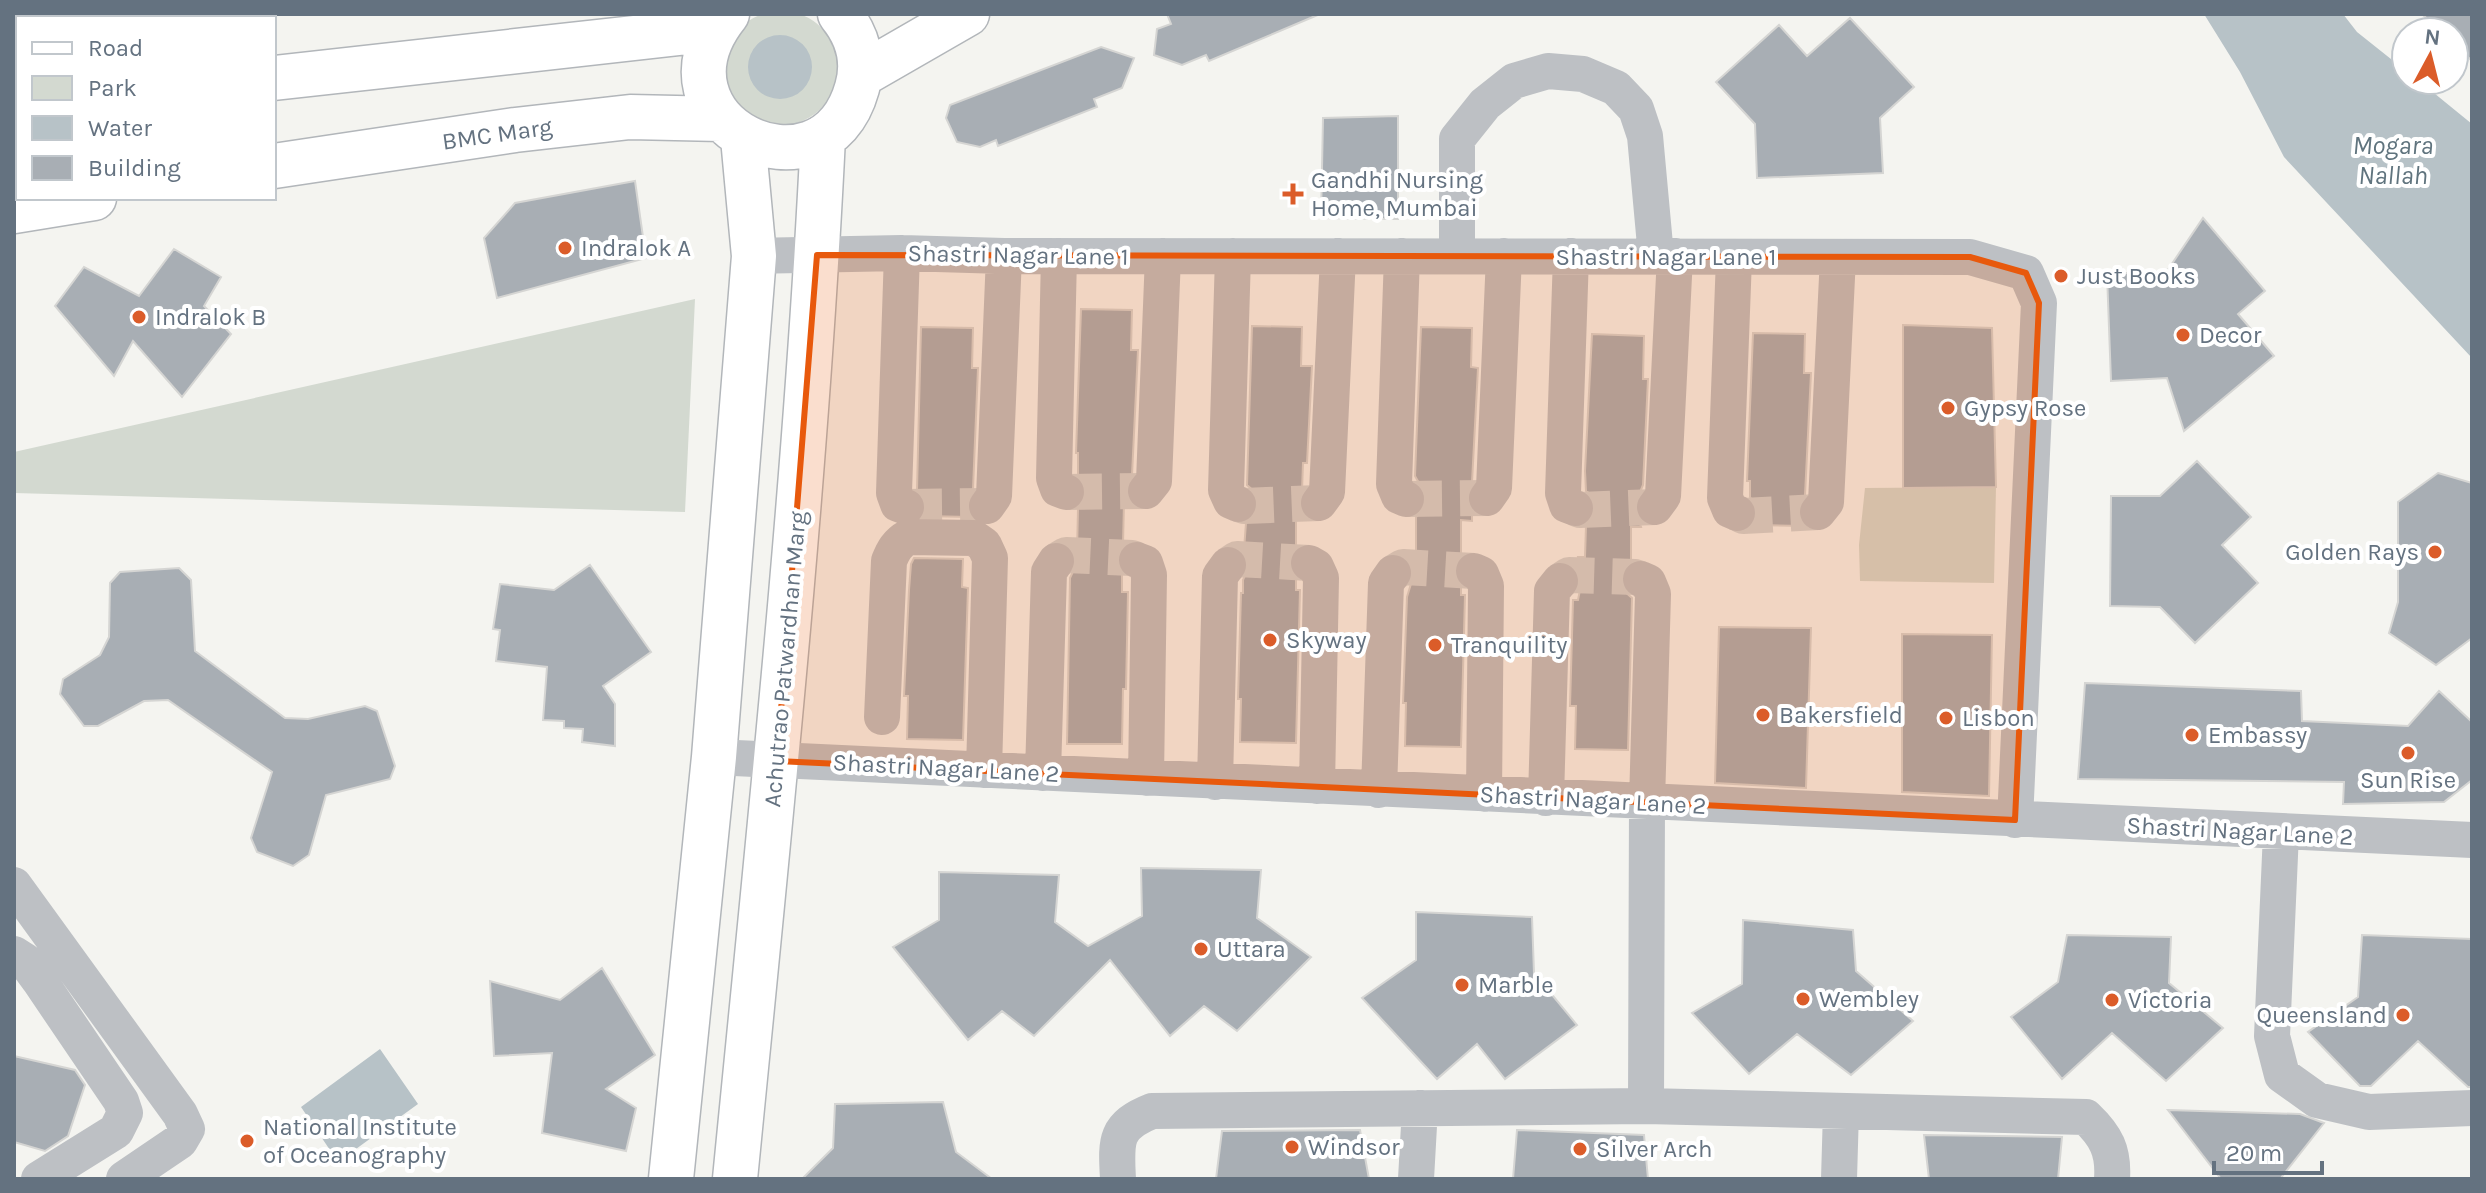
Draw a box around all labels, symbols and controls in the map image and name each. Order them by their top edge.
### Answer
legend [16,16,276,200]
north arrow [2390,16,2470,96]
text: N [2423,23,2442,51]
text: Road [88,34,143,62]
text: Park [88,74,137,102]
street label: BMC Marg [440,112,554,156]
text: Water [88,114,152,142]
water label: Mogara Nallah [2353,130,2433,191]
text: Building [88,154,181,182]
place label: Gandhi Nursing Home, Mumbai [1311,166,1484,222]
marker: Gandhi Nursing Home, Mumbai [1282,183,1304,205]
place label: Indralok A [581,234,691,262]
marker: Indralok A [556,239,574,257]
street label: Shastri Nagar Lane 1 [907,239,1129,271]
street label: Shastri Nagar Lane 1 [1555,243,1777,271]
place label: Just Books [2077,262,2196,290]
marker: Just Books [2052,267,2070,285]
place label: Indralok B [155,303,266,331]
marker: Indralok B [130,308,148,326]
place label: Decor [2199,321,2262,349]
marker: Decor [2174,326,2192,344]
place label: Gypsy Rose [1964,394,2086,422]
marker: Gypsy Rose [1939,399,1957,417]
street label: Achutrao Patwardhan Marg [758,509,812,808]
place label: Golden Rays [2285,538,2419,566]
marker: Golden Rays [2426,543,2444,561]
place label: Skyway [1286,626,1367,654]
marker: Skyway [1261,631,1279,649]
place label: Tranquility [1451,631,1567,659]
marker: Tranquility [1426,636,1444,654]
place label: Bakersfield [1779,701,1903,729]
place label: Lisbon [1962,704,2035,732]
marker: Bakersfield [1754,706,1772,724]
marker: Lisbon [1937,709,1955,727]
place label: Embassy [2208,721,2307,749]
marker: Embassy [2183,726,2201,744]
marker: Sun Rise [2399,744,2417,762]
street label: Shastri Nagar Lane 2 [832,748,1060,788]
place label: Sun Rise [2360,766,2456,794]
street label: Shastri Nagar Lane 2 [1479,780,1707,820]
street label: Shastri Nagar Lane 2 [2126,811,2354,851]
place label: Uttara [1217,935,1286,963]
marker: Uttara [1192,940,1210,958]
place label: Marble [1478,971,1553,999]
marker: Marble [1453,976,1471,994]
place label: Wembley [1819,985,1919,1013]
place label: Victoria [2128,986,2212,1014]
marker: Wembley [1794,990,1812,1008]
marker: Victoria [2103,991,2121,1009]
place label: Queensland [2256,1001,2387,1029]
marker: Queensland [2394,1006,2412,1024]
place label: National Institute of Oceanography [263,1113,457,1169]
scale bar [2214,1125,2322,1175]
marker: National Institute of Oceanography [238,1132,256,1150]
place label: Windsor [1308,1133,1400,1161]
place label: Silver Arch [1596,1135,1712,1163]
marker: Windsor [1283,1138,1301,1156]
text: 20 m [2226,1139,2282,1167]
marker: Silver Arch [1571,1140,1589,1158]

